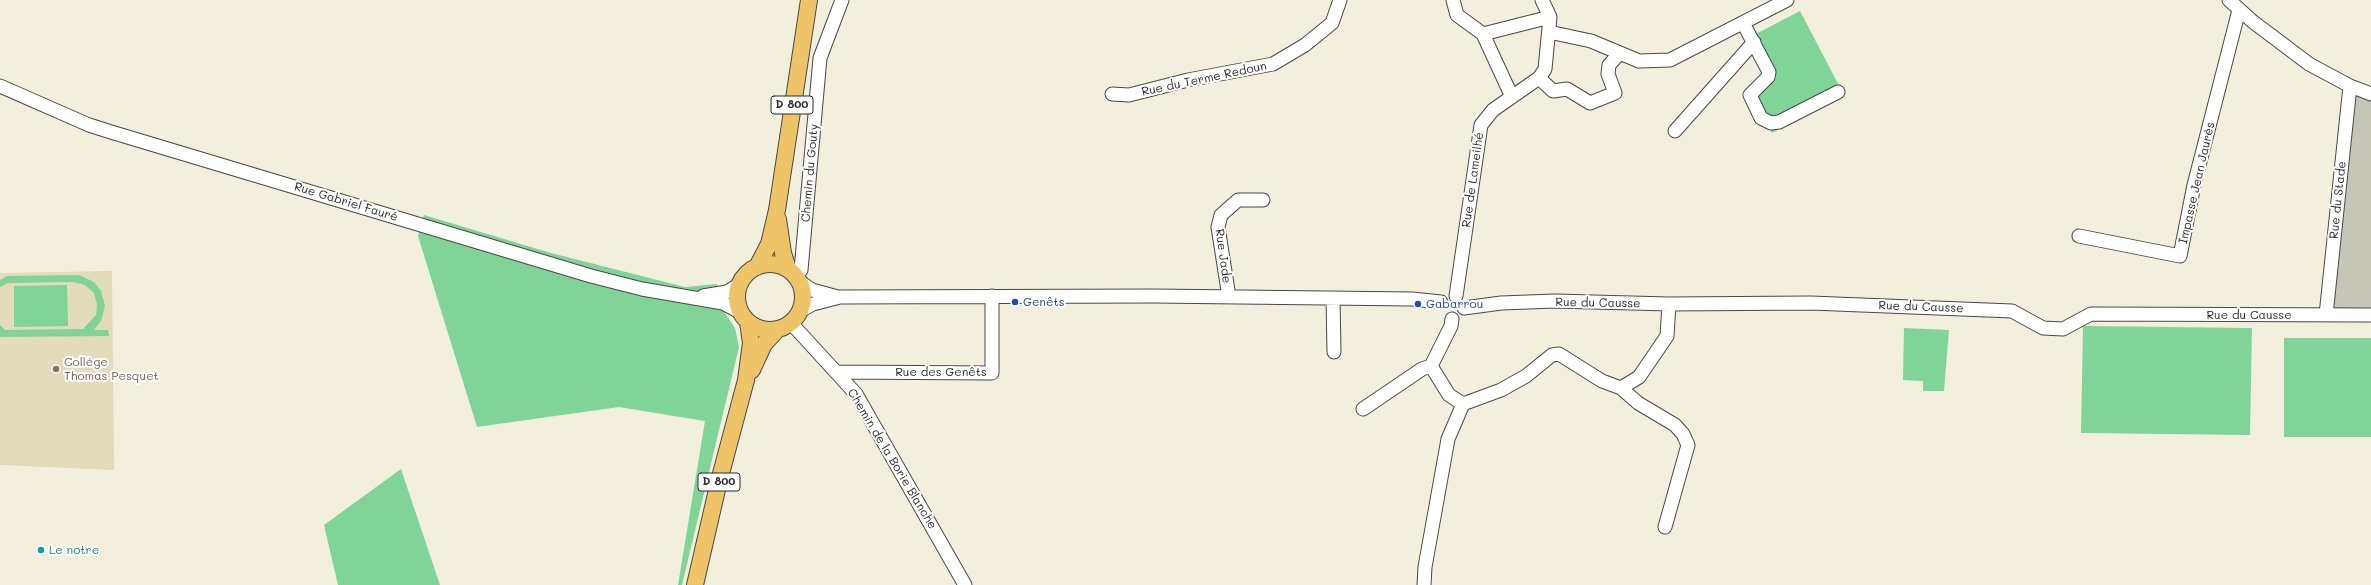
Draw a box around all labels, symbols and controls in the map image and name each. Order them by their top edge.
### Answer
street label: Rue du Terme Redoun [1140,59,1268,99]
road number: D 800 [771,96,813,114]
street label: Impasse Jean Jaurès [2176,121,2218,245]
street label: Chemin du Gouty [799,123,821,223]
street label: Rue de Lameilhé [1459,131,1487,229]
street label: Rue du Stade [2327,160,2349,240]
street label: Rue Gabriel Fauré [292,179,400,225]
street label: Rue Jade [1212,228,1234,284]
place label: Genêts [1023,295,1065,309]
street label: Rue du Causse [1555,295,1641,311]
marker: Genêts [1010,297,1020,307]
place label: Gabarrou [1426,297,1483,311]
street label: Rue du Causse [1878,298,1964,316]
marker: Gabarrou [1413,299,1423,309]
street label: Rue du Causse [2206,308,2292,322]
place label: Collège Thomas Pesquet [64,355,159,383]
marker: Collège Thomas Pesquet [51,364,61,374]
street label: Rue des Genêts [895,365,987,379]
street label: Chemin de la Borie Blanche [844,386,940,532]
road number: D 800 [698,473,740,491]
place label: Le notre [49,543,99,557]
marker: Le notre [36,545,46,555]

